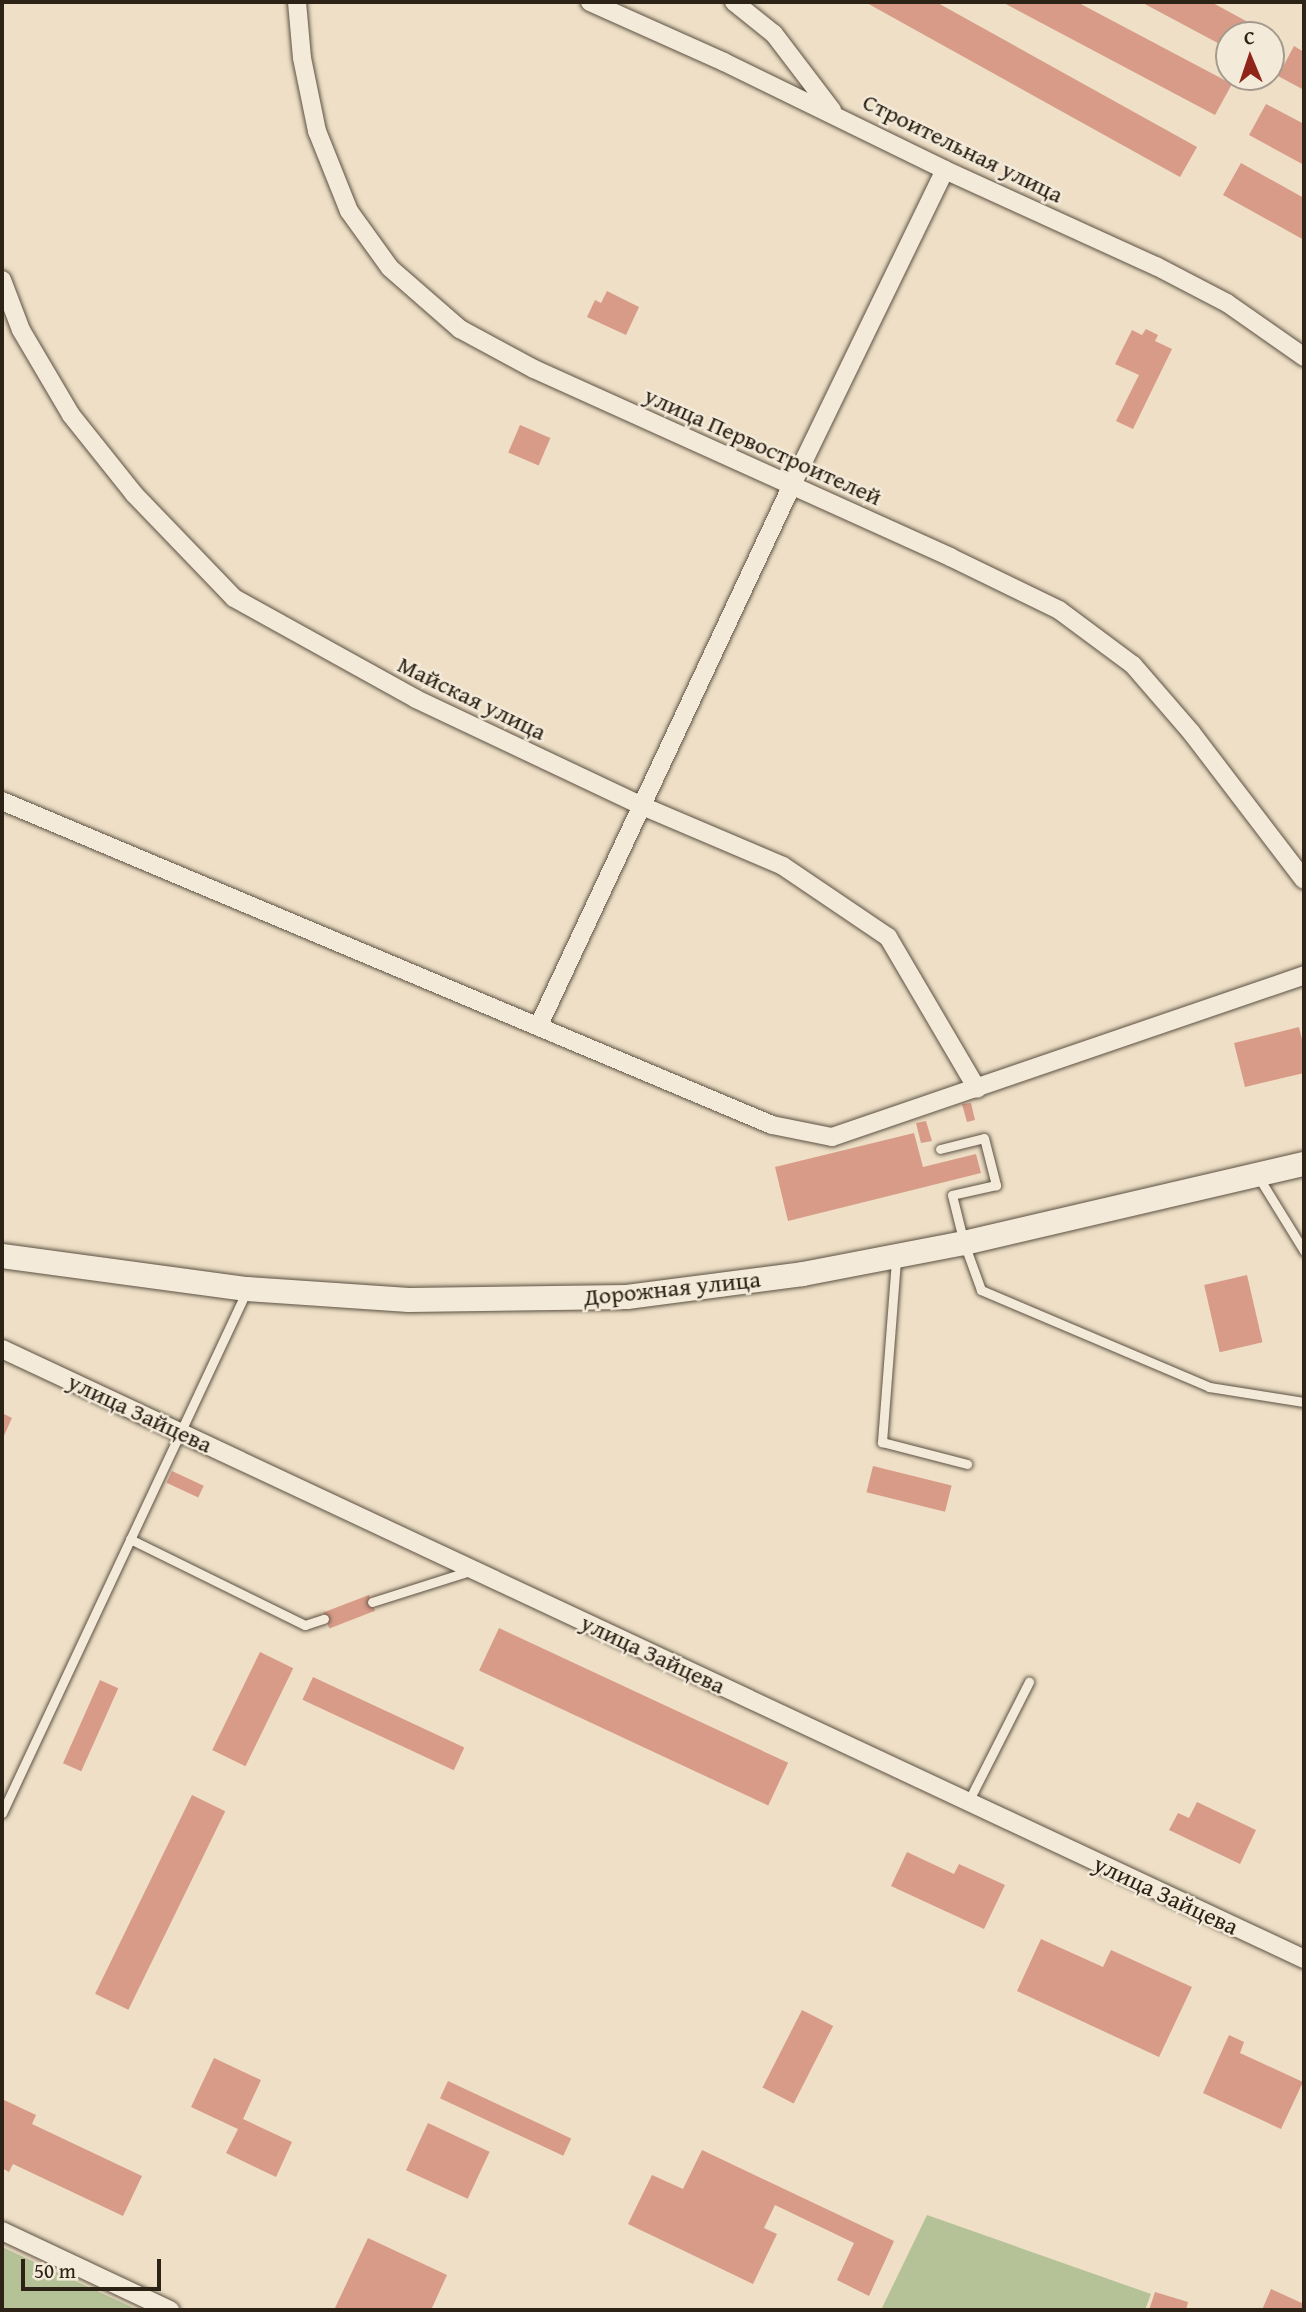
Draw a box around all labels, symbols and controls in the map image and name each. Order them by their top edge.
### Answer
north arrow [1215,21,1285,91]
text: С [1243,23,1255,51]
street label: Строительная улица [858,87,1068,209]
street label: улица Первостроителей [640,381,886,511]
street label: Майская улица [393,650,551,746]
street label: Дорожная улица [582,1264,762,1312]
street label: улица Зайцева [63,1367,217,1459]
street label: улица Зайцева [576,1608,730,1700]
street label: улица Зайцева [1089,1849,1243,1941]
scale bar [24,2246,164,2290]
text: 50 m [34,2255,76,2286]

